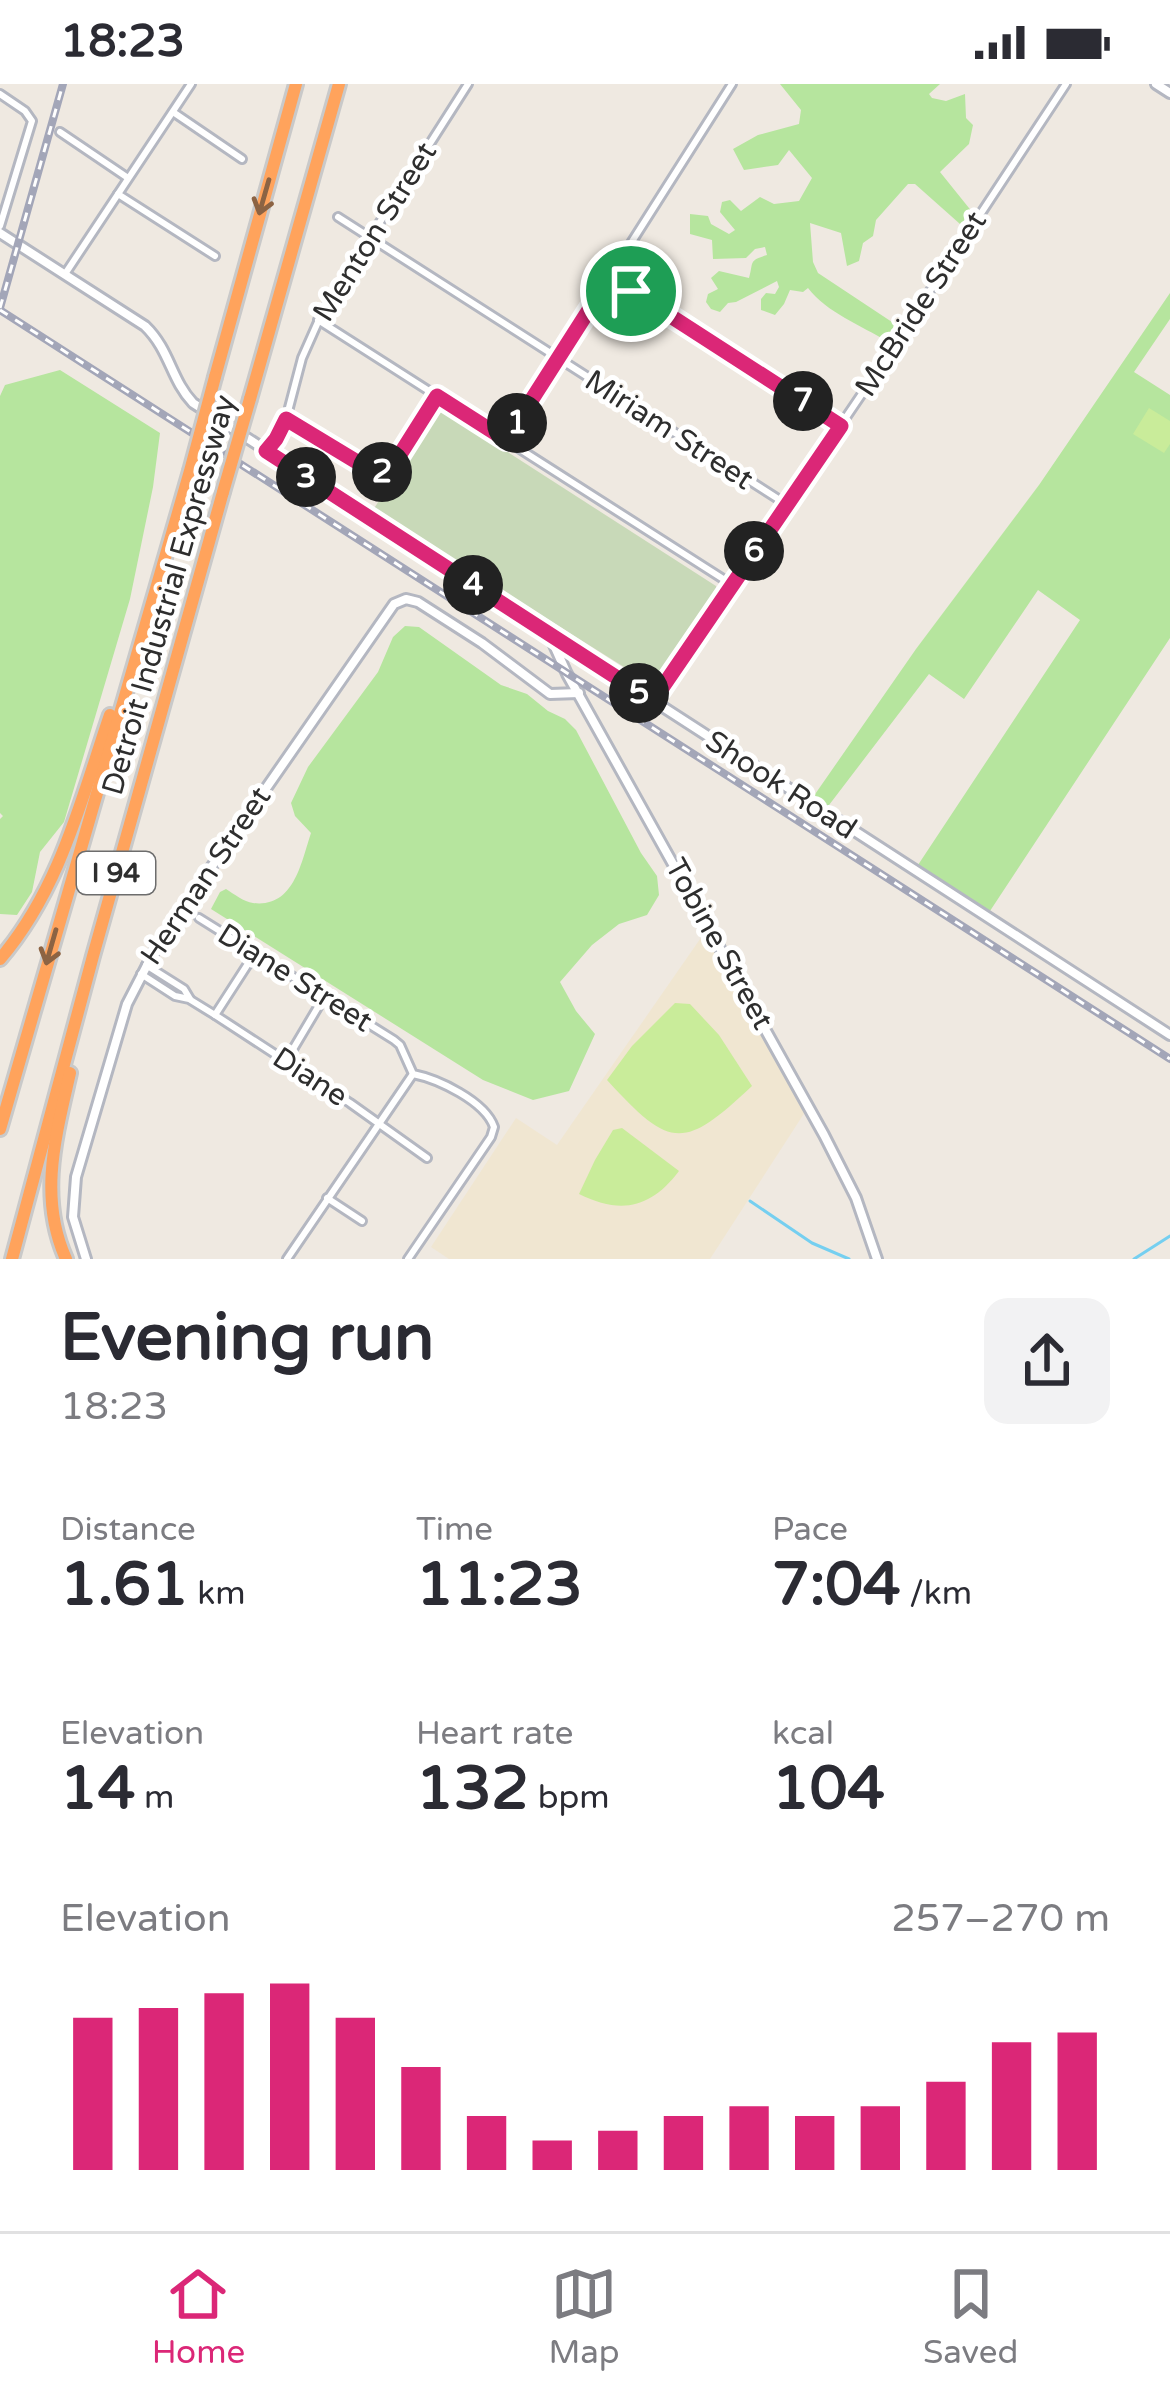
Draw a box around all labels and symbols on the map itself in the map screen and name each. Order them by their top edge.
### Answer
street label: Menton Street [305,135,445,329]
one-way arrow [252,177,274,215]
street label: McBride Street [847,204,995,404]
pin [580,240,682,342]
street label: Miriam Street [578,362,760,498]
pin: 7 [773,371,833,431]
street label: Detroit Industrial Expressway [94,391,244,799]
pin: 1 [487,393,547,453]
pin: 2 [352,442,412,502]
pin: 3 [276,447,336,507]
pin: 6 [724,521,784,581]
pin: 4 [443,555,503,615]
pin: 5 [609,663,669,723]
street label: Shook Road [699,723,863,847]
street label: Herman Street [133,780,279,972]
road number: I 94 [77,852,155,894]
street label: Tobine Street [657,852,781,1036]
street label: Diane Street [211,916,379,1040]
one-way arrow [39,927,61,965]
street label: Diane [266,1039,354,1115]

